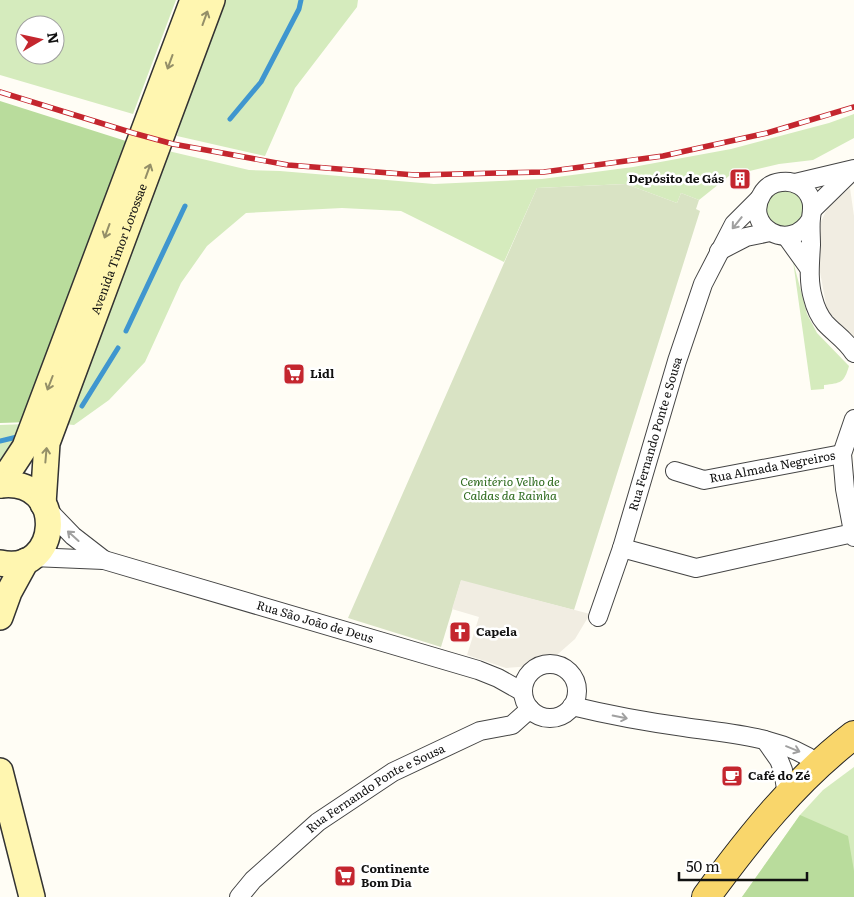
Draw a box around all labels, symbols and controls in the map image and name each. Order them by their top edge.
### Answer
one-way arrow [201,11,210,27]
north arrow [15,15,65,65]
text: N [43,30,65,45]
one-way arrow [165,54,174,69]
one-way arrow [144,164,153,179]
building icon: Depósito de Gás [728,167,752,191]
place label: Depósito de Gás [628,169,724,187]
street label: Avenida Timor Lorossae [86,181,151,317]
one-way arrow [731,216,742,229]
one-way arrow [102,223,111,238]
street label: Rua Fernando Ponte e Sousa [623,354,686,513]
supermarket icon: Lidl [282,362,306,386]
place label: Lidl [310,364,335,382]
one-way arrow [45,375,54,390]
street label: Rua Almada Negreiros [708,445,837,487]
one-way arrow [41,447,51,463]
park label: Cemitério Velho de Caldas da Rainha [460,472,560,504]
one-way arrow [67,530,80,542]
street label: Rua São João de Deus [255,595,376,647]
church icon: Capela [448,620,472,644]
place label: Capela [476,622,517,640]
one-way arrow [611,713,627,723]
street label: Rua Fernando Ponte e Sousa [302,739,448,837]
one-way arrow [785,745,800,754]
cafe icon: Café do Zé [720,764,744,788]
place label: Café do Zé [748,766,811,784]
scale bar [679,850,806,882]
text: 50 m [686,854,720,877]
place label: Continente Bom Dia [361,859,430,891]
supermarket icon: Continente Bom Dia [333,864,357,888]

